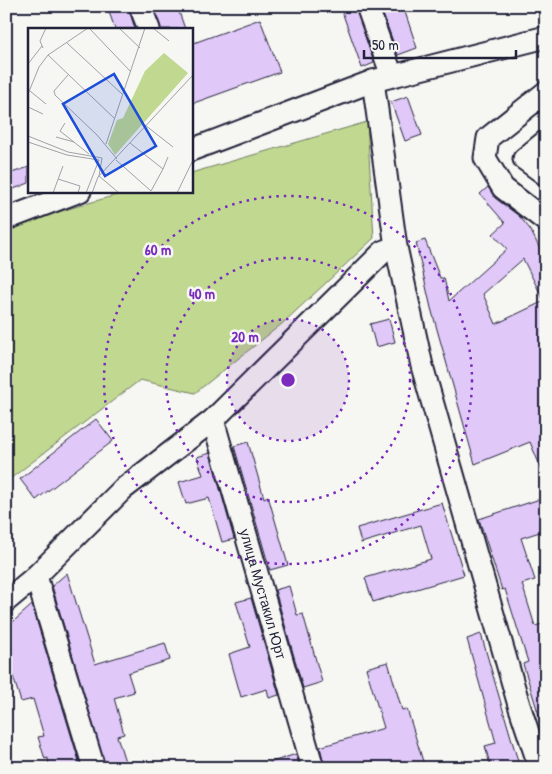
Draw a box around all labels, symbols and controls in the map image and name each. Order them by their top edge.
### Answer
inset map [28,28,192,192]
scale bar [364,28,517,60]
text: 50 m [372,34,399,55]
text: 60 m [145,239,171,260]
text: 40 m [189,283,215,304]
text: 20 m [231,326,259,347]
centre of rings [279,371,297,389]
street label: улица Мустакил Юрт [236,526,291,662]

